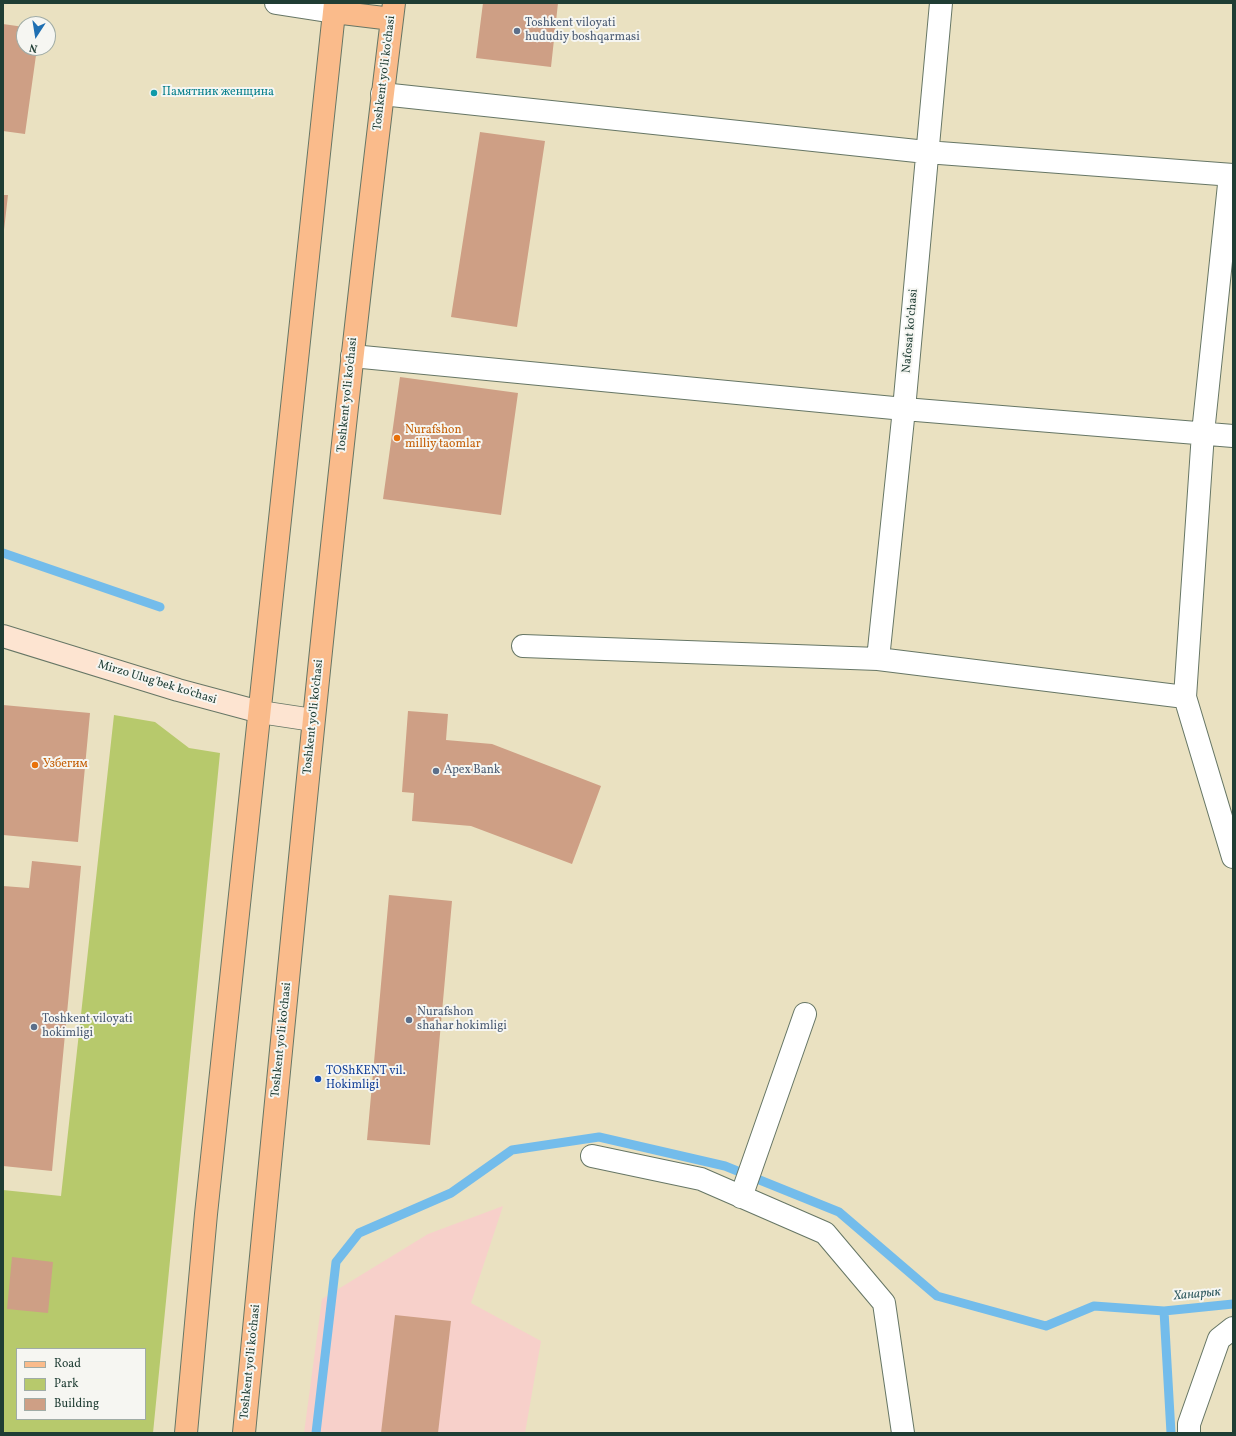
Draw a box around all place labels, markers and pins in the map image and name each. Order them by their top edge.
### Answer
place label: Toshkent viloyati hududiy boshqarmasi [525,17,640,45]
marker: Toshkent viloyati hududiy boshqarmasi [512,26,522,36]
place label: Памятник женщина [162,86,274,100]
marker: Памятник женщина [149,88,159,98]
place label: Nurafshon milliy taomlar [405,424,481,452]
marker: Nurafshon milliy taomlar [392,433,402,443]
place label: Узбегим [43,758,88,772]
marker: Узбегим [30,760,40,770]
place label: Apex Bank [444,764,500,778]
marker: Apex Bank [431,766,441,776]
place label: Nurafshon shahar hokimligi [417,1006,507,1034]
place label: Toshkent viloyati hokimligi [42,1013,133,1041]
marker: Nurafshon shahar hokimligi [404,1015,414,1025]
marker: Toshkent viloyati hokimligi [29,1022,39,1032]
place label: TOShKENT vil. Hokimligi [326,1065,405,1093]
marker: TOShKENT vil. Hokimligi [313,1074,323,1084]

